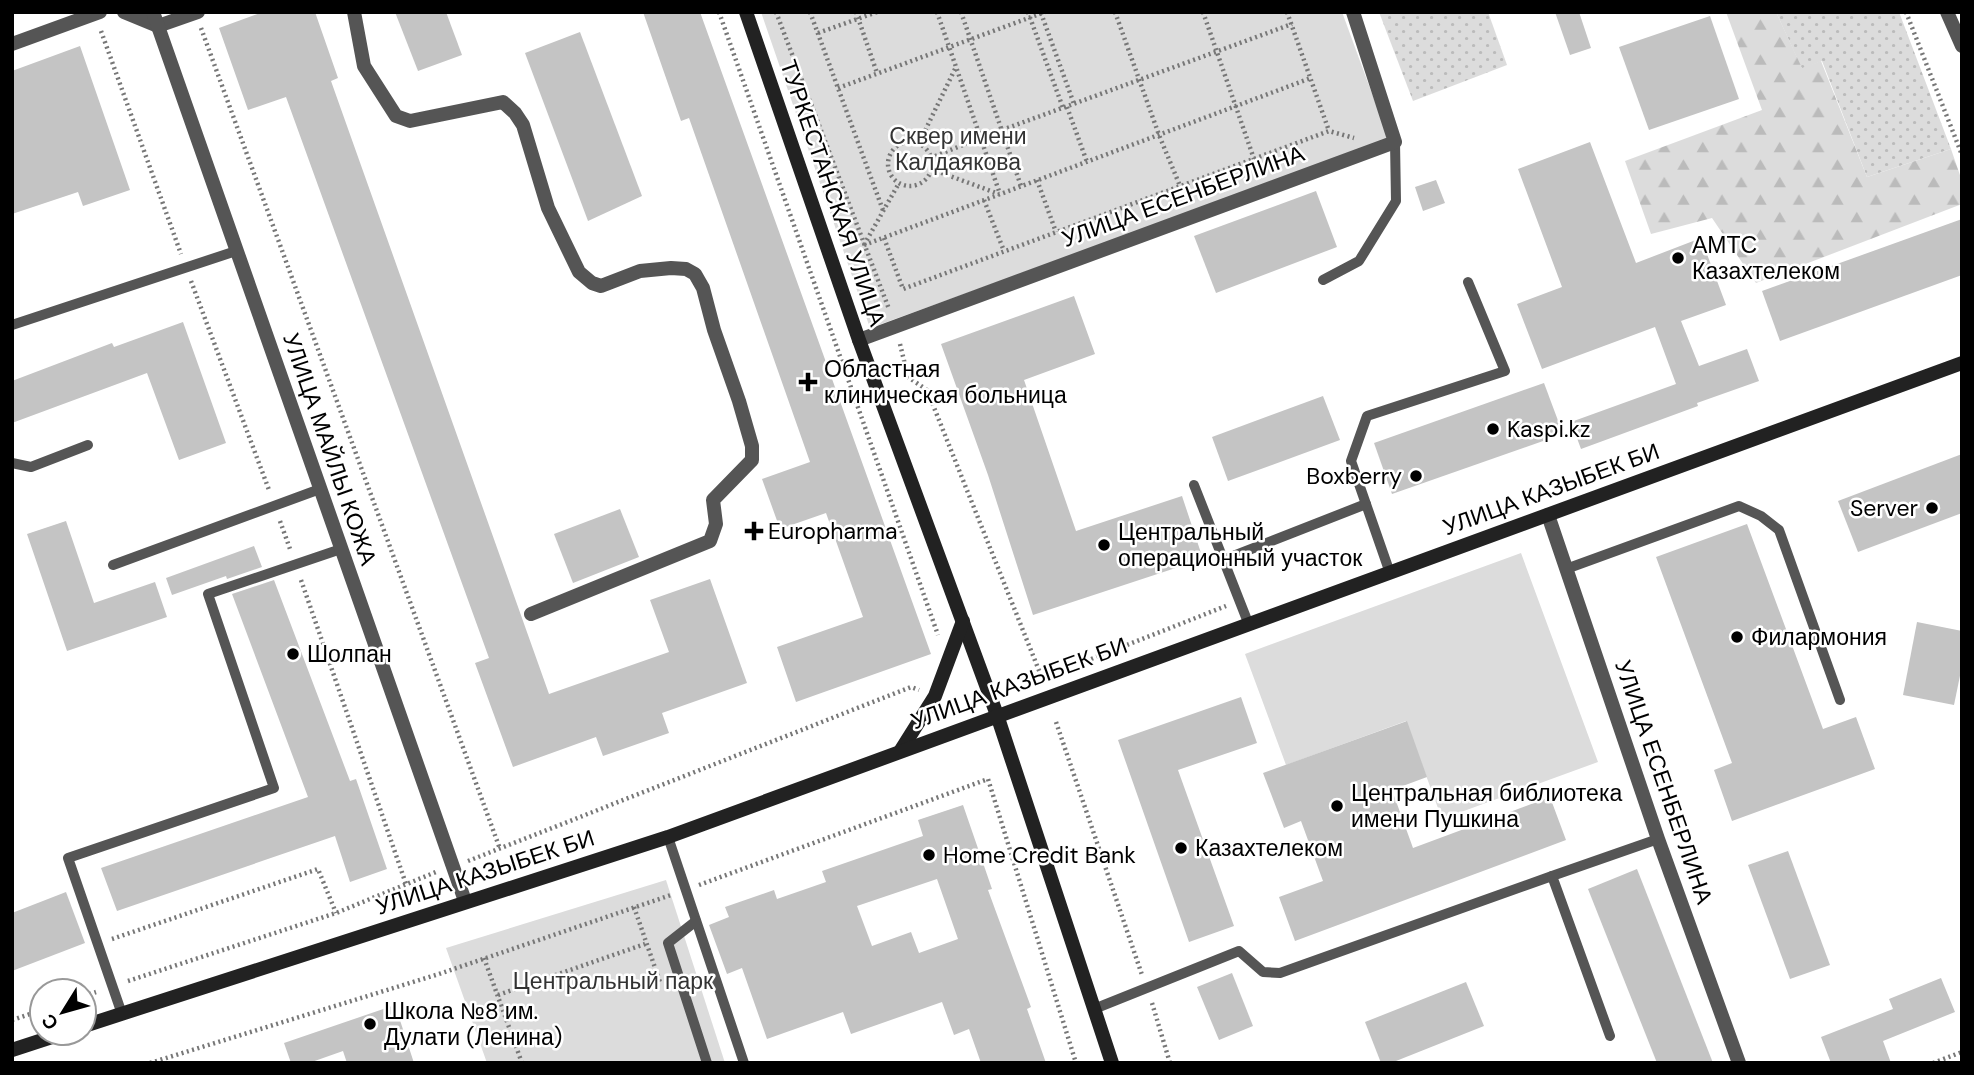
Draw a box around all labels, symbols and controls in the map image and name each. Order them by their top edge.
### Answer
street label: ТУРКЕСТАНСКАЯ УЛИЦА [773,56,893,331]
park label: Сквер имени Калдаякова [889,121,1027,177]
street label: УЛИЦА ЕСЕНБЕРЛИНА [1058,138,1309,254]
place label: АМТС Казахтелеком [1692,230,1840,286]
marker: АМТС Казахтелеком [1670,250,1686,266]
street label: УЛИЦА МАЙЛЫ КОЖА [276,329,384,570]
place label: Областная клиническая больница [824,354,1067,410]
marker: Областная клиническая больница [798,372,818,392]
place label: Kaspi.kz [1507,414,1591,444]
marker: Kaspi.kz [1485,421,1501,437]
street label: УЛИЦА КАЗЫБЕК БИ [1439,436,1663,542]
place label: Boxberry [1306,461,1402,491]
marker: Boxberry [1408,468,1424,484]
place label: Server [1850,493,1918,523]
marker: Server [1924,500,1940,516]
place label: Europharma [768,516,898,546]
place label: Центральный операционный участок [1118,517,1363,573]
marker: Europharma [746,523,762,539]
marker: Центральный операционный участок [1096,537,1112,553]
place label: Филармония [1751,622,1887,652]
marker: Филармония [1729,629,1745,645]
street label: УЛИЦА КАЗЫБЕК БИ [907,630,1131,736]
place label: Шолпан [307,639,392,669]
marker: Шолпан [285,646,301,662]
street label: УЛИЦА ЕСЕНБЕРЛИНА [1608,656,1720,908]
place label: Центральная библиотека имени Пушкина [1351,778,1622,834]
marker: Центральная библиотека имени Пушкина [1329,798,1345,814]
street label: УЛИЦА КАЗЫБЕК БИ [372,822,598,922]
place label: Казахтелеком [1195,833,1343,863]
place label: Home Credit Bank [943,840,1136,870]
marker: Казахтелеком [1173,840,1189,856]
marker: Home Credit Bank [921,847,937,863]
park label: Центральный парк [513,966,714,996]
north arrow [28,977,98,1047]
place label: Школа №8 им. Дулати (Ленина) [384,996,562,1052]
text: С [36,1009,64,1035]
marker: Школа №8 им. Дулати (Ленина) [362,1016,378,1032]

